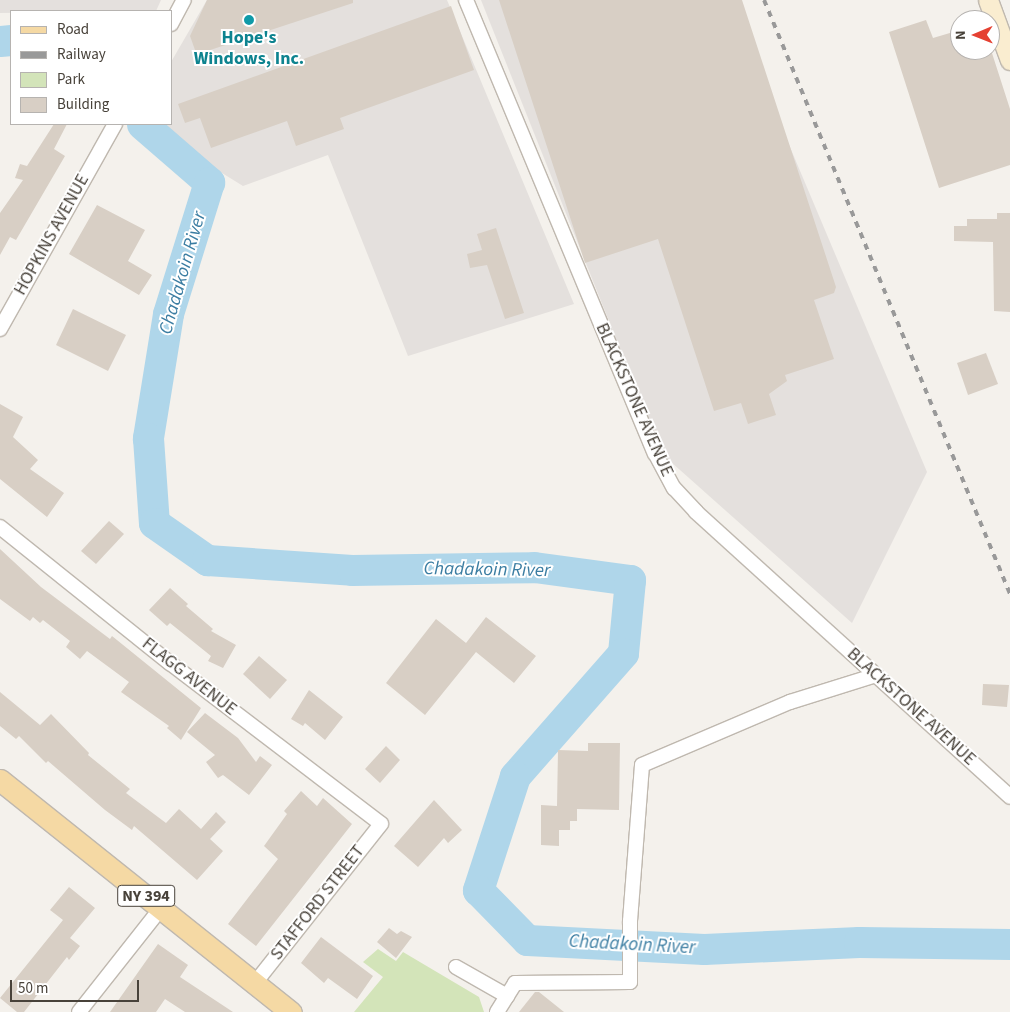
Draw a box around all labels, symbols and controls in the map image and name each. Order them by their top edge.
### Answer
legend [10,10,172,125]
north arrow [950,10,1000,60]
marker: Hope's Windows, Inc. [243,14,255,26]
text: Road [57,19,89,40]
place label: Hope's Windows, Inc. [194,28,304,70]
text: N [951,30,971,40]
text: Railway [57,44,106,65]
text: Park [57,69,85,90]
text: Building [57,94,109,115]
street label: HOPKINS AVENUE [10,171,94,299]
water label: Chadakoin River [155,209,211,337]
street label: BLACKSTONE AVENUE [590,320,678,480]
water label: Chadakoin River [423,557,551,583]
street label: FLAGG AVENUE [137,633,241,721]
street label: BLACKSTONE AVENUE [842,644,980,770]
street label: STAFFORD STREET [266,841,370,965]
road number: NY 394 [116,882,176,909]
water label: Chadakoin River [568,930,696,960]
scale bar [12,970,141,1002]
text: 50 m [18,978,48,999]

